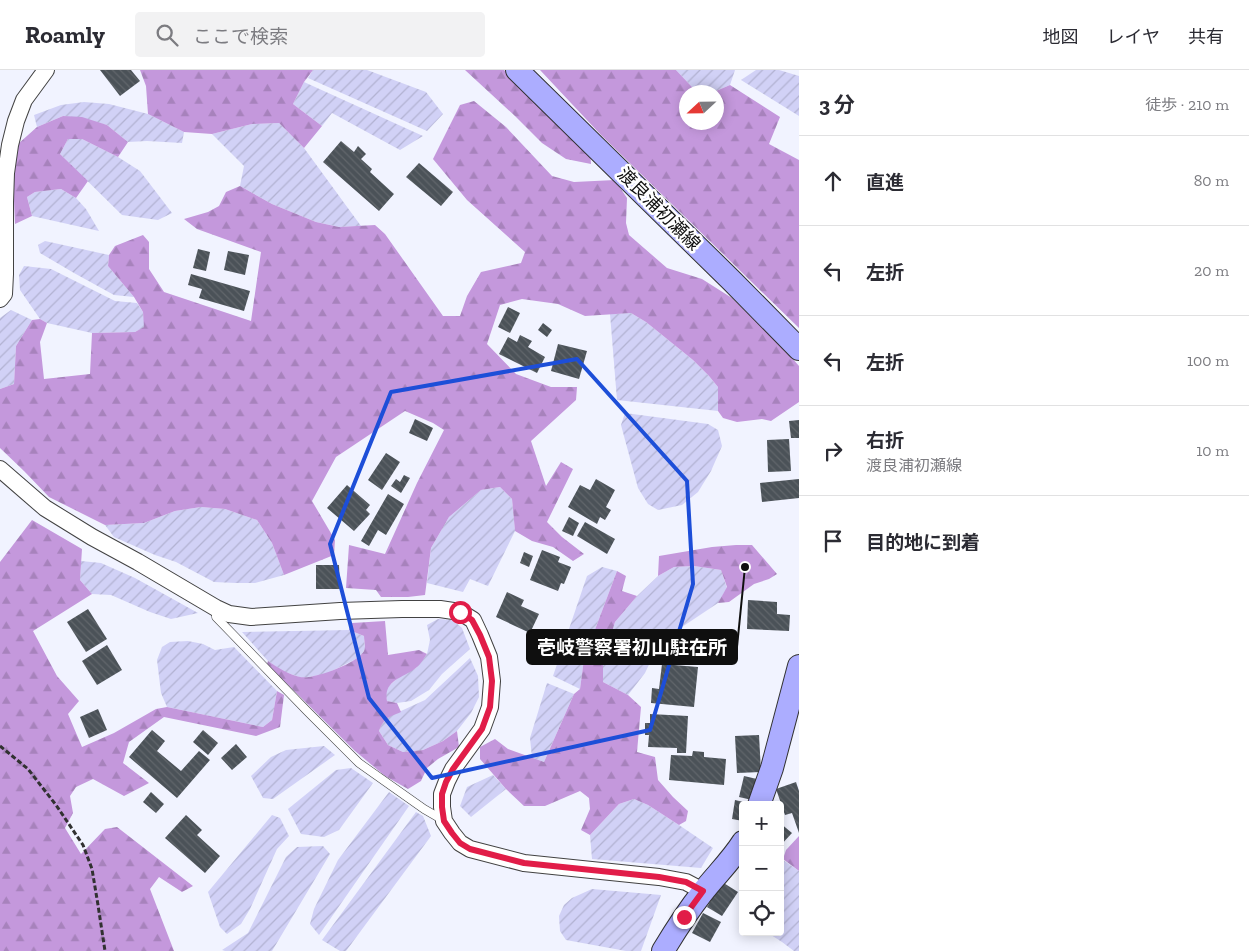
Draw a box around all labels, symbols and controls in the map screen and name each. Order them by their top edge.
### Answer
search box [135,12,485,57]
text: Roamly [25,20,105,49]
icon: search [153,21,181,49]
text: ここで検索 [193,25,288,48]
text: 地図 [1043,26,1079,48]
text: レイヤ [1107,26,1160,48]
text: 共有 [1188,26,1224,48]
north arrow [679,85,724,130]
text: 3 分 [819,92,855,117]
text: 徒歩 · 210 m [1145,95,1229,114]
street label: 渡良浦初瀬線 [613,163,705,255]
icon: ahead [819,167,847,195]
text: 直進 [866,171,904,194]
text: 80 m [1194,171,1229,190]
icon: left [819,257,847,285]
text: 左折 [866,261,904,284]
text: 20 m [1194,261,1229,280]
icon: left [819,347,847,375]
text: 左折 [866,351,904,374]
text: 100 m [1187,351,1229,370]
text: 右折 [866,429,904,452]
icon: right [819,437,847,465]
text: 10 m [1196,441,1229,460]
text: 渡良浦初瀬線 [866,456,962,475]
icon: arrive [819,527,847,555]
text: 目的地に到着 [866,531,980,554]
route start [449,601,472,624]
callout: 壱岐警察署初山駐在所 [527,630,737,664]
text: 壱岐警察署初山駐在所 [537,636,727,659]
map controls [739,801,784,936]
button: + [739,801,784,846]
button: − [739,846,784,891]
button: locate [739,891,784,936]
route end [673,906,696,929]

